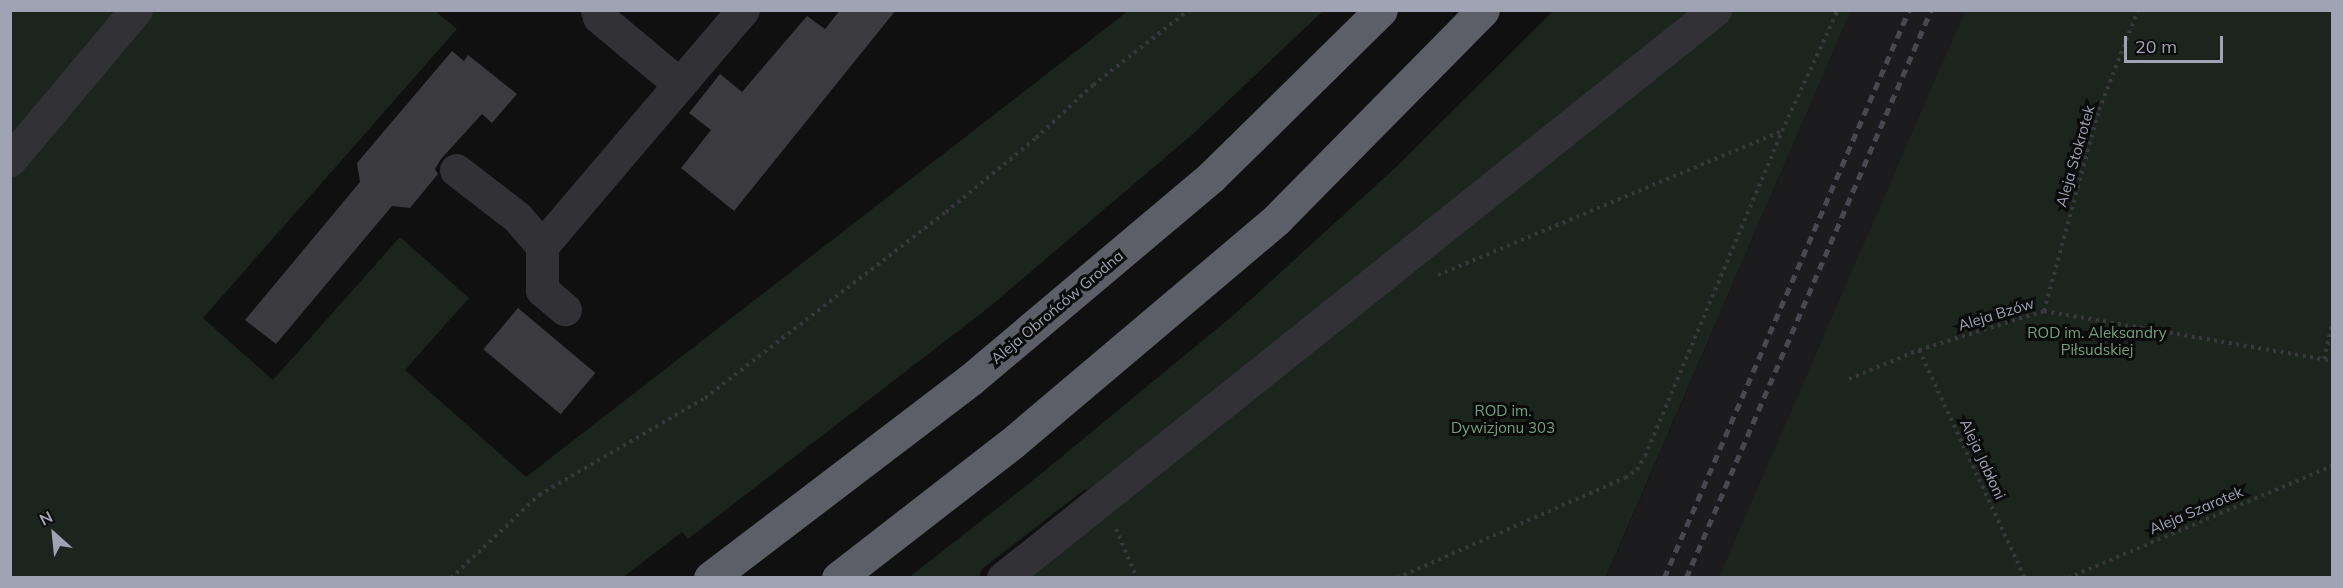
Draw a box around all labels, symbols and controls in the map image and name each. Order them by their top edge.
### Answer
scale bar [2127,24,2226,62]
text: 20 m [2135,35,2177,58]
street label: Aleja Stokrotek [2052,103,2098,209]
street label: Aleja Obrońców Grodna [987,246,1127,368]
street label: Aleja Bzów [1956,294,2036,334]
park label: ROD im. Aleksandry Piłsudskiej [2027,323,2167,358]
park label: ROD im. Dywizjonu 303 [1451,401,1555,436]
street label: Aleja Jabłoni [1957,416,2009,502]
street label: Aleja Szarotek [2146,482,2246,538]
north arrow [24,504,84,564]
text: N [36,506,56,530]

